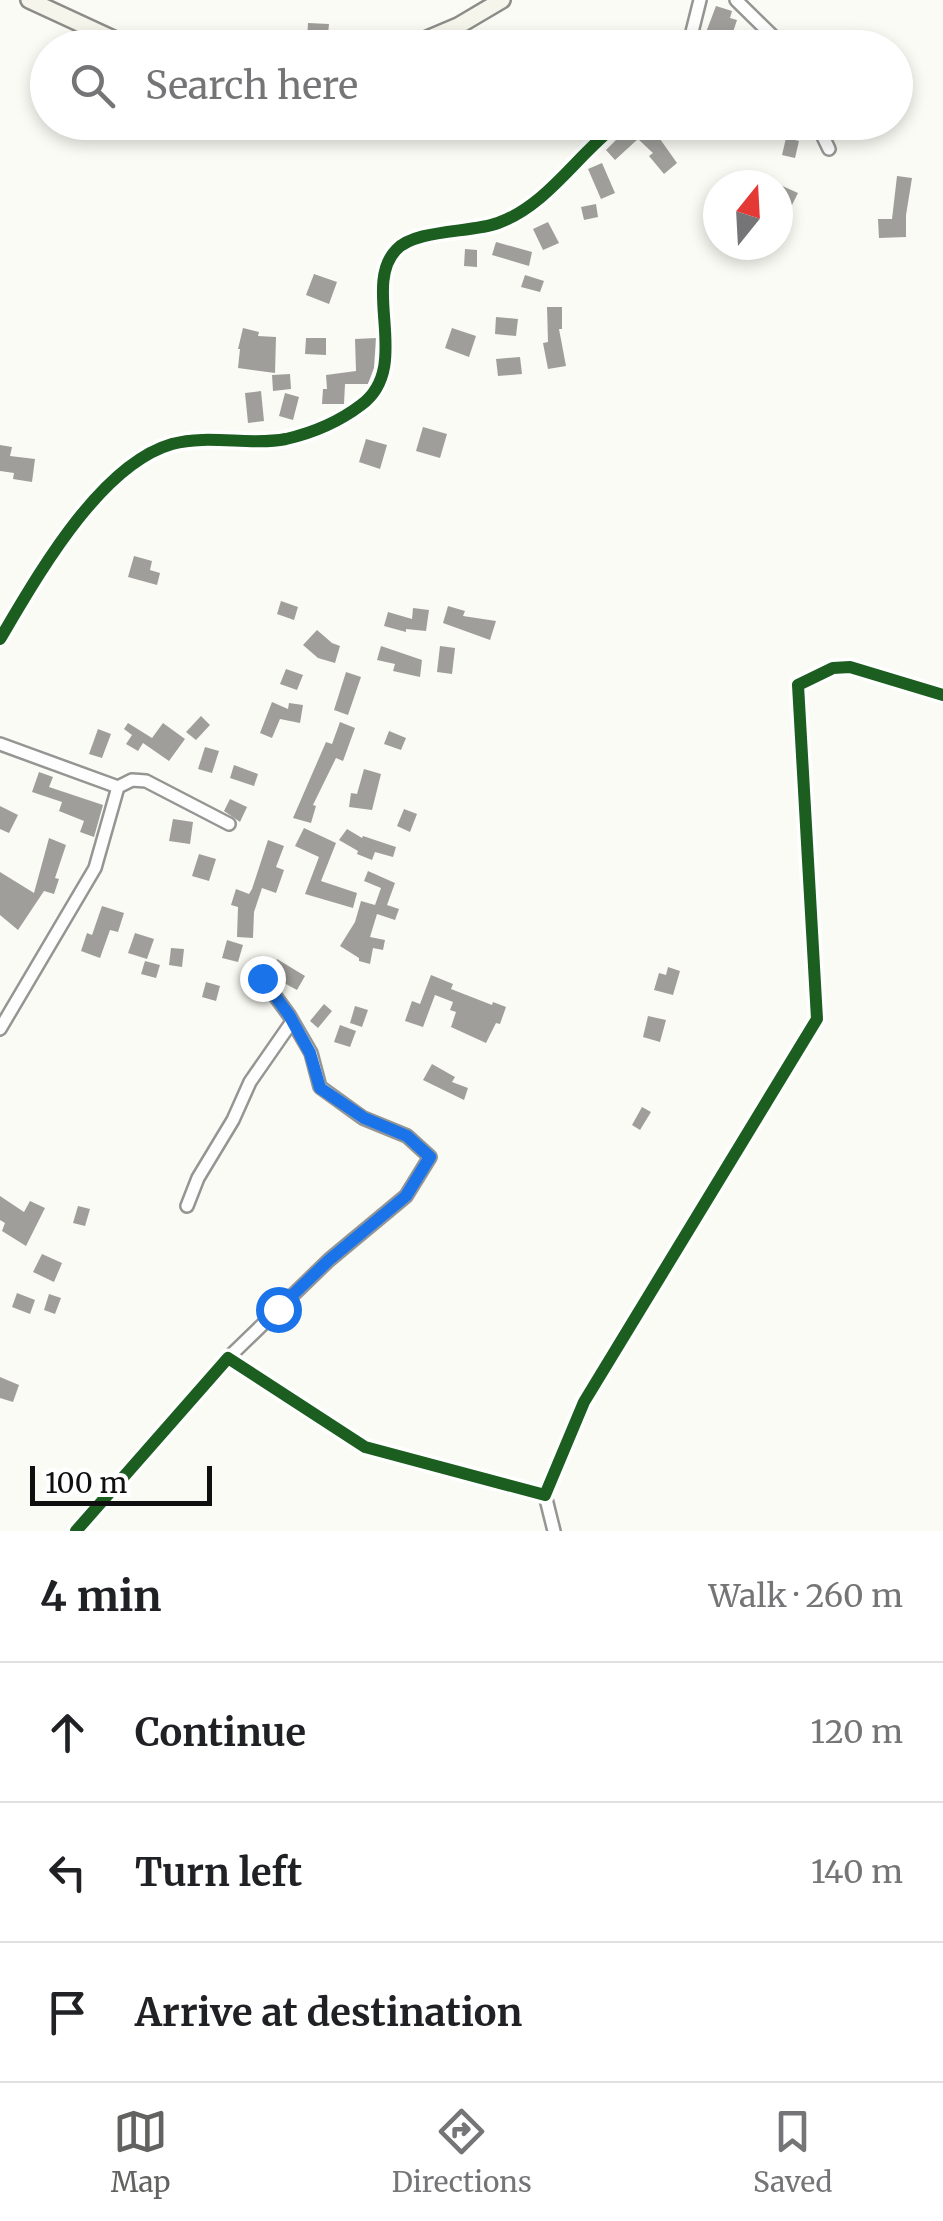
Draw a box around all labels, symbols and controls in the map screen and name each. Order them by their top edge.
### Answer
search box [30,30,913,140]
icon: search [65,58,120,113]
text: Search here [145,62,358,109]
north arrow [703,170,793,260]
route end [240,956,286,1002]
route start [256,1287,302,1333]
scale bar [30,1461,212,1506]
text: 100 m [45,1465,127,1501]
text: 4 min [40,1570,162,1622]
text: Walk · 260 m [709,1576,903,1616]
icon: ahead [40,1705,95,1760]
text: Continue [135,1709,306,1756]
text: 120 m [811,1712,903,1752]
icon: left [40,1845,95,1900]
text: Turn left [135,1849,302,1896]
text: 140 m [811,1852,903,1892]
icon: arrive [40,1985,95,2040]
text: Arrive at destination [135,1989,522,2036]
tab: Map [111,2104,170,2200]
tab: Directions [392,2104,532,2200]
tab: Saved [753,2104,832,2200]

